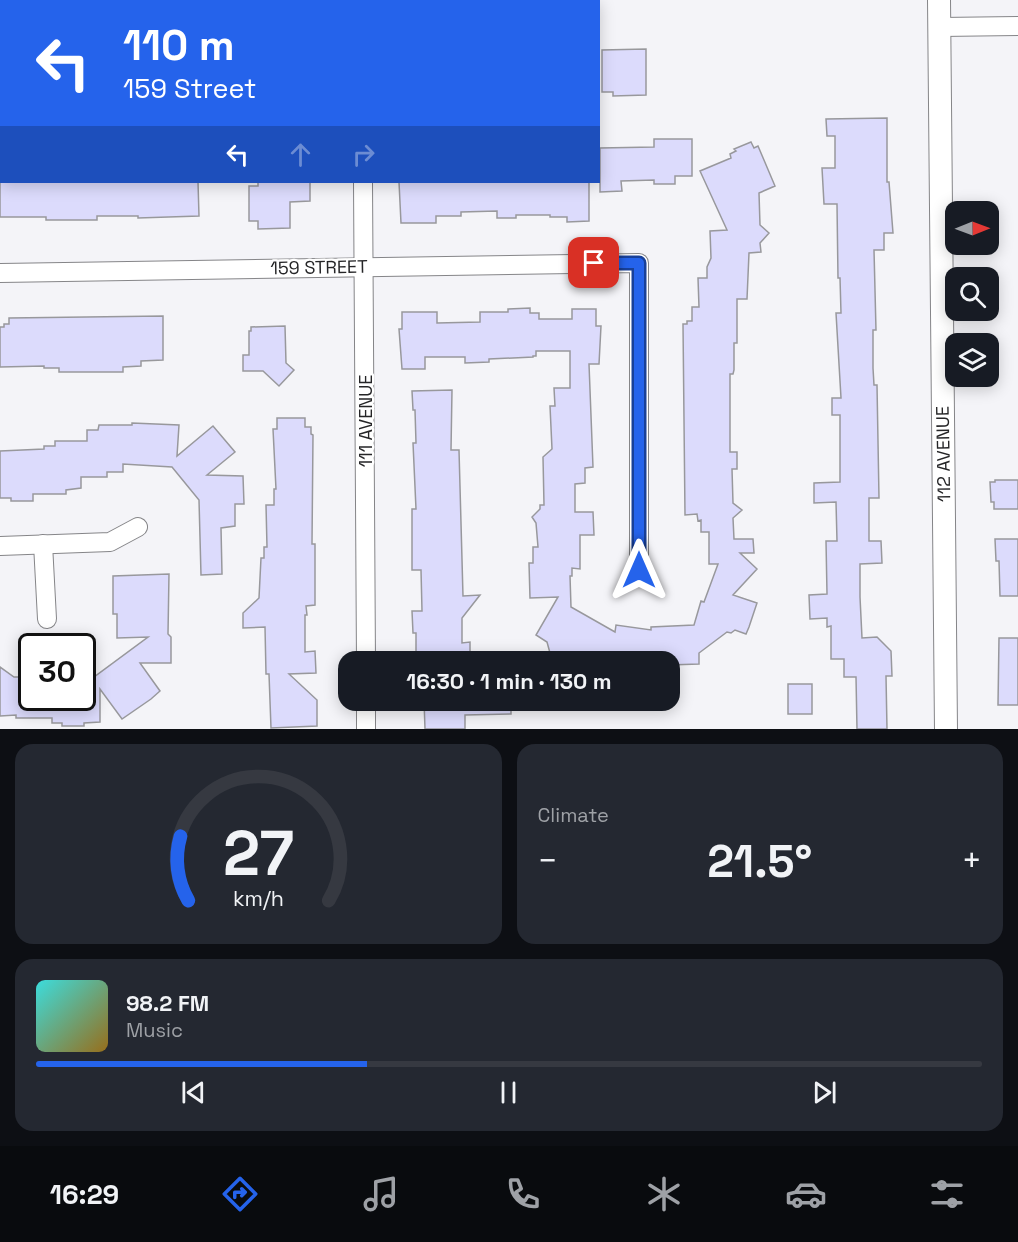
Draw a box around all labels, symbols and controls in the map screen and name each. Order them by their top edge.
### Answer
text: 110 m [123,19,235,72]
icon: left [24,24,102,102]
text: 159 Street [123,71,256,106]
icon: left [221,138,254,171]
icon: ahead [284,138,317,171]
icon: right [347,138,380,171]
north arrow [945,201,999,255]
map controls [945,201,999,387]
pin [568,237,619,288]
icon: arrive [577,246,610,279]
street label: 159 STREET [270,255,368,279]
button: search [945,267,999,321]
button: layers [945,333,999,387]
street label: 111 AVENUE [354,375,377,467]
street label: 112 AVENUE [931,406,955,502]
position arrow [607,538,671,602]
speed limit sign: 30 [18,633,96,711]
text: 16:30 · 1 min · 130 m [406,667,612,695]
text: Climate [538,802,609,828]
text: 27 [223,814,294,893]
text: 21.5° [707,833,812,890]
text: − [538,840,558,882]
text: + [962,840,982,882]
text: km/h [233,885,284,912]
text: 98.2 FM [126,989,209,1017]
text: Music [126,1017,183,1043]
icon: previous [177,1076,210,1109]
icon: pause [492,1076,525,1109]
icon: next [808,1076,841,1109]
icon: directions [219,1173,261,1215]
icon: music [360,1173,402,1215]
icon: phone [502,1173,544,1215]
icon: climate [643,1173,685,1215]
icon: car [785,1173,827,1215]
icon: filters [926,1173,968,1215]
text: 16:29 [50,1177,119,1212]

